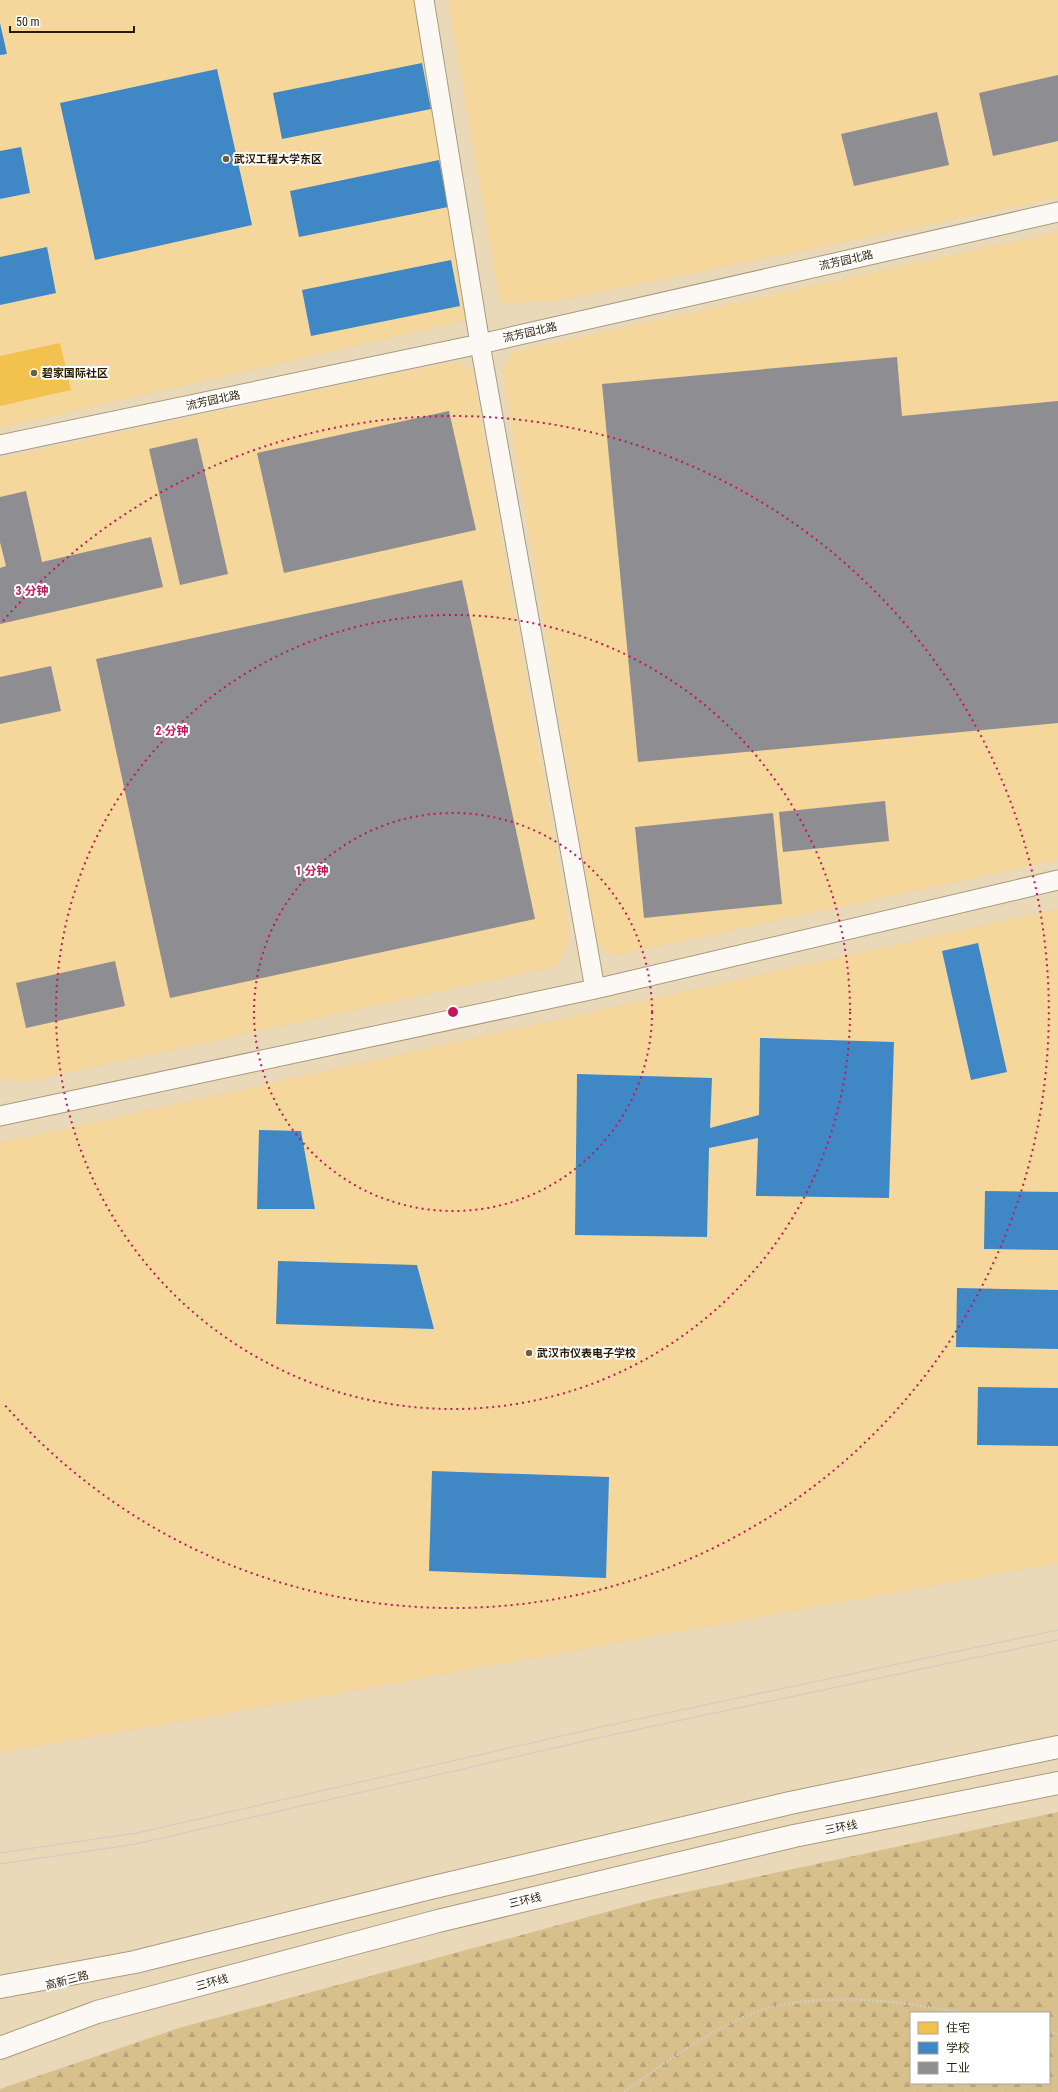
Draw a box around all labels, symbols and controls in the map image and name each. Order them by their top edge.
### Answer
scale bar [10,8,134,34]
text: 50 m [16,15,40,29]
place label: 武汉工程大学东区 [234,153,322,166]
marker: 武汉工程大学东区 [221,154,231,164]
street label: 流芳园北路 [818,248,874,273]
street label: 流芳园北路 [502,320,558,345]
place label: 碧家国际社区 [42,367,108,380]
marker: 碧家国际社区 [29,368,39,378]
street label: 流芳园北路 [185,388,241,413]
text: 3 分钟 [16,584,48,598]
text: 2 分钟 [156,724,188,738]
text: 1 分钟 [296,864,328,878]
centre of rings [446,1005,460,1019]
place label: 武汉市仪表电子学校 [537,1347,636,1360]
marker: 武汉市仪表电子学校 [524,1348,534,1358]
street label: 三环线 [824,1818,859,1837]
street label: 三环线 [508,1890,543,1911]
street label: 高新三路 [44,1969,90,1992]
street label: 三环线 [195,1972,230,1993]
legend [910,2012,1050,2084]
text: 住宅 [946,2021,970,2035]
text: 学校 [946,2041,970,2055]
text: 工业 [946,2061,970,2075]

